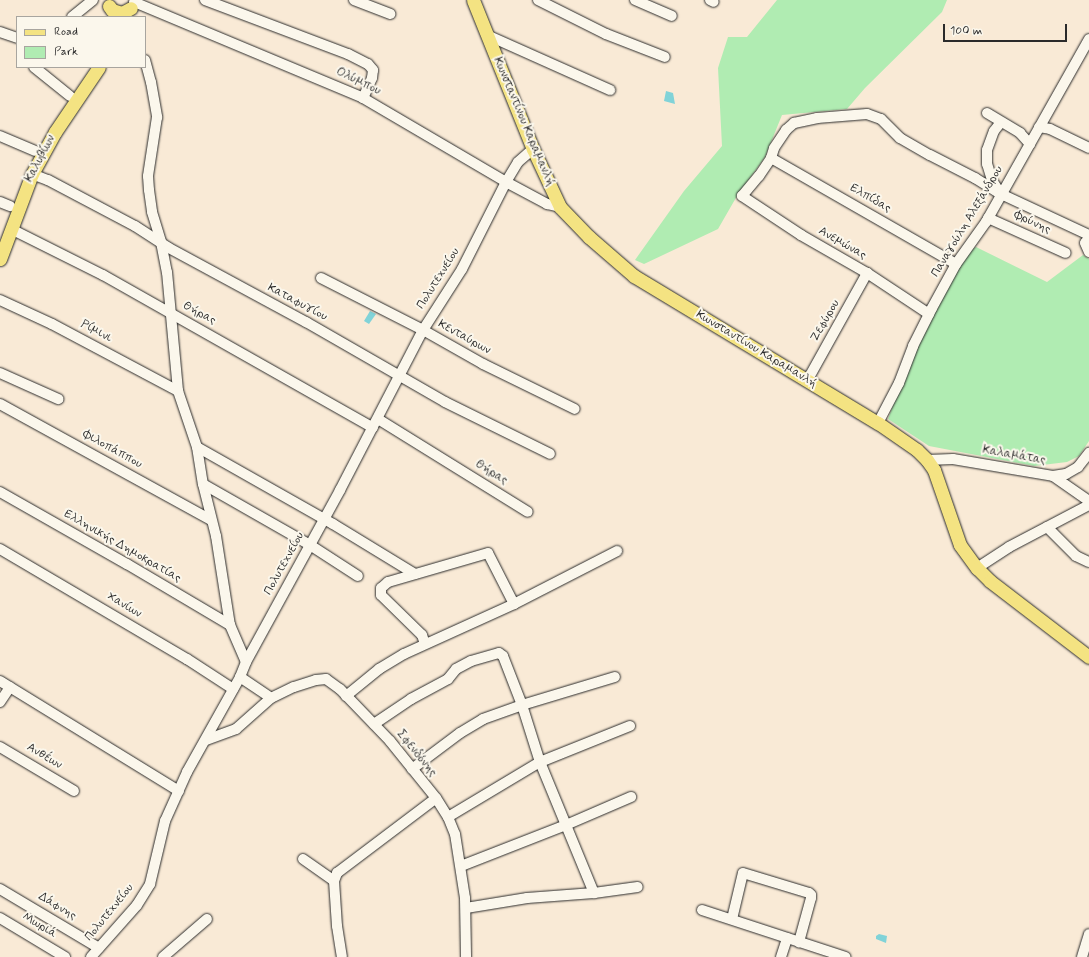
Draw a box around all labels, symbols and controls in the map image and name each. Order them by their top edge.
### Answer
legend [16,16,146,68]
scale bar [945,16,1069,42]
text: 100 m [950,23,982,39]
text: Road [54,24,78,40]
text: Park [54,44,78,60]
street label: Κωνσταντίνου Καραμανλή [489,55,557,189]
street label: Ολύμπου [333,65,383,99]
street label: Καλυβίων [23,133,59,185]
street label: Παναγούλη Αλεξάνδρου [929,164,1007,280]
street label: Ελπίδας [847,181,893,217]
street label: Φρύνης [1011,208,1053,238]
street label: Ανεμώνας [815,225,869,263]
street label: Πολυτεχνείου [414,246,464,312]
street label: Καταφυγίου [265,281,329,325]
street label: Ζεφύρου [808,298,844,344]
street label: Θήρας [180,299,218,329]
street label: Κωνσταντίνου Καραμανλή [693,308,819,392]
street label: Ρίμινι [78,318,114,346]
street label: Κενταύρων [435,318,493,358]
street label: Φιλοπάππου [80,428,144,472]
street label: Καλαμάτας [981,443,1047,469]
street label: Θήρας [472,457,510,489]
street label: Ελληνικής Δημοκρατίας [61,508,183,586]
street label: Πολυτεχνείου [262,530,308,598]
street label: Χανίων [104,590,144,622]
street label: Σφενδόνης [393,728,439,780]
street label: Ανθέων [24,741,64,773]
street label: Πολυτεχνείου [83,881,137,945]
street label: Δάφνης [35,890,79,924]
street label: Μωριά [19,910,59,942]

